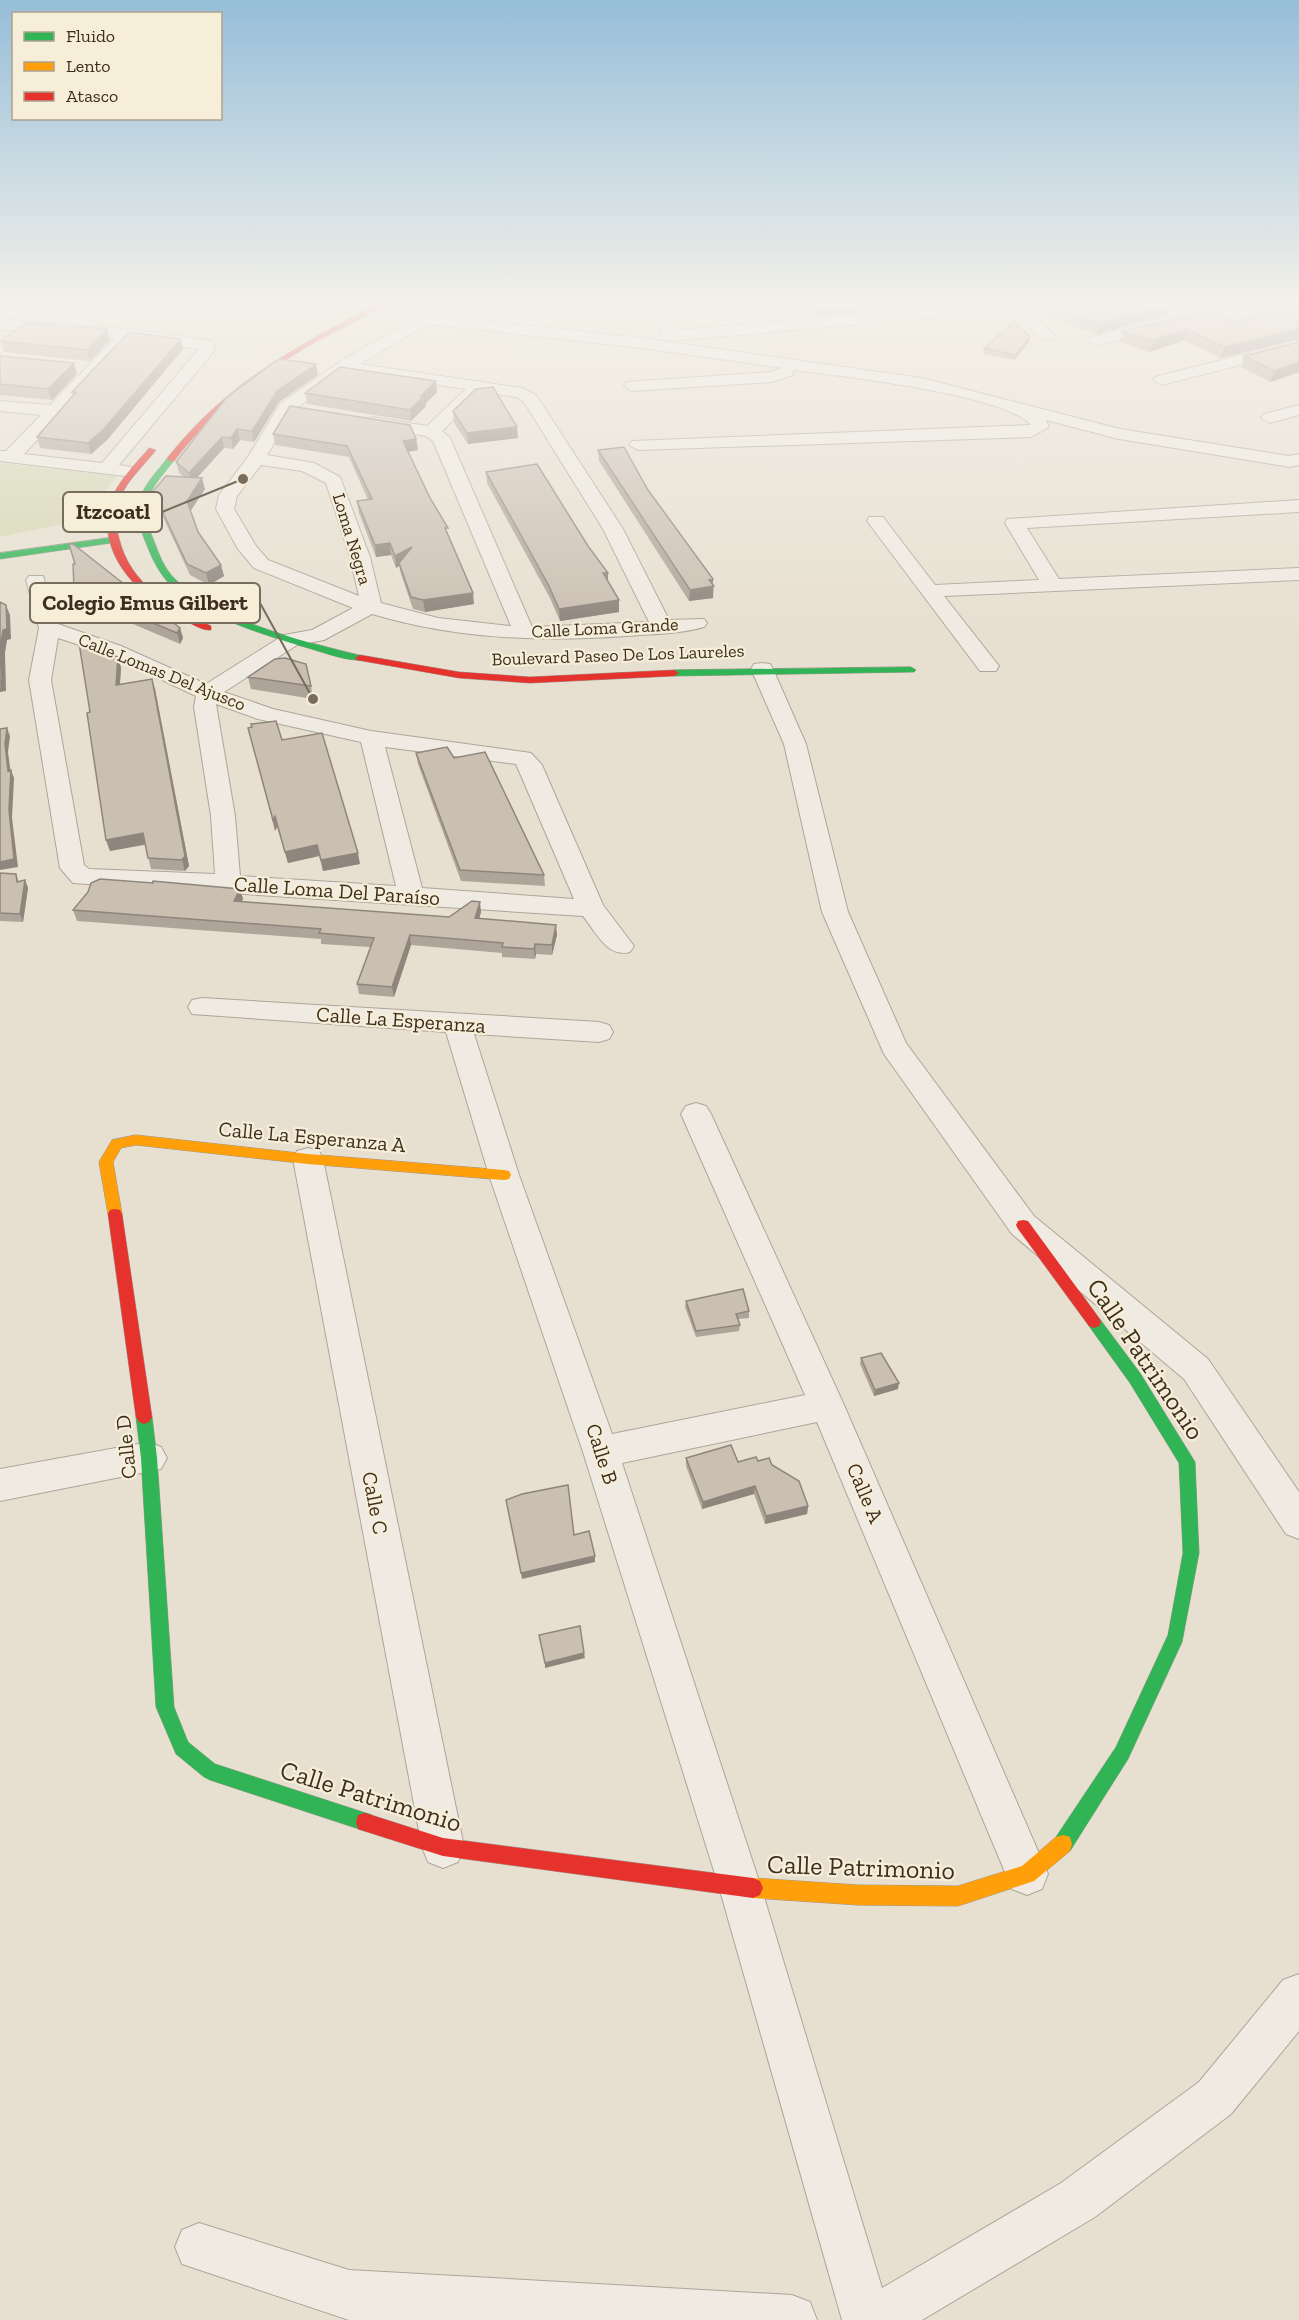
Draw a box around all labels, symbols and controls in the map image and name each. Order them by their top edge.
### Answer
legend [12,12,222,120]
text: Fluido [66,25,115,47]
text: Lento [66,55,111,77]
text: Atasco [66,85,118,107]
street label: Loma Negra [328,490,376,588]
callout: Itzcoatl [63,492,162,532]
text: Itzcoatl [76,498,150,525]
callout: Colegio Emus Gilbert [30,583,260,623]
text: Colegio Emus Gilbert [42,589,248,616]
street label: Calle Loma Grande [531,613,679,643]
street label: Calle Lomas Del Ajusco [75,628,249,716]
street label: Boulevard Paseo De Los Laureles [491,640,745,670]
street label: Calle Loma Del Paraíso [233,871,441,910]
street label: Calle La Esperanza [316,1001,487,1038]
street label: Calle La Esperanza A [218,1116,407,1157]
street label: Calle Patrimonio [1080,1272,1212,1446]
street label: Calle D [110,1414,141,1480]
street label: Calle B [581,1420,624,1487]
street label: Calle A [842,1459,889,1527]
street label: Calle C [357,1470,394,1536]
street label: Calle Patrimonio [277,1753,465,1839]
street label: Calle Patrimonio [767,1848,955,1886]

